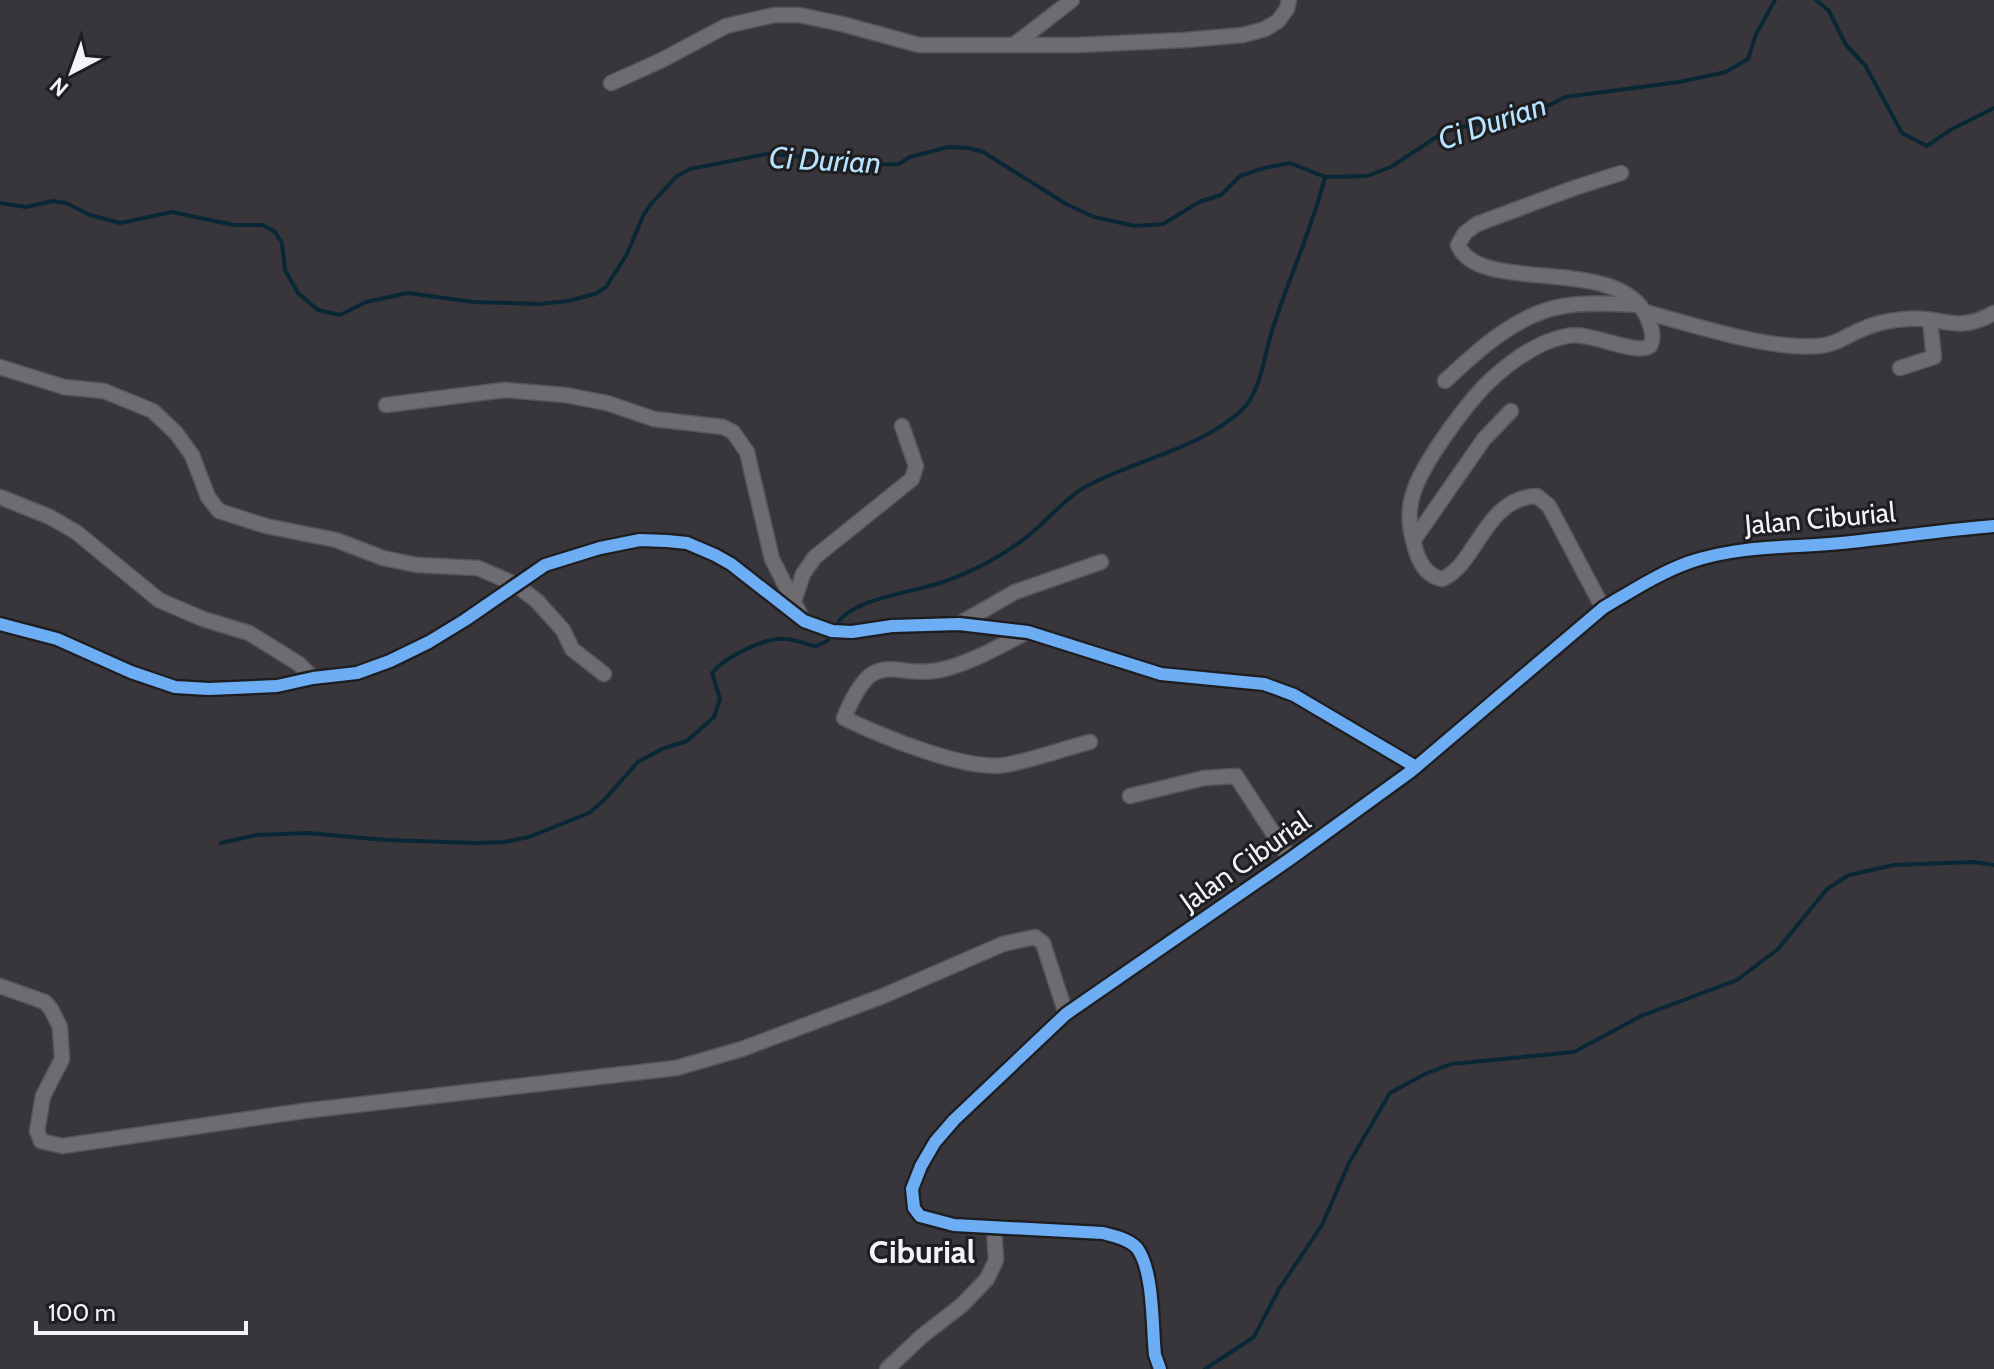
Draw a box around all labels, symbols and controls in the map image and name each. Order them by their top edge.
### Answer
north arrow [32,32,112,112]
text: N [44,71,74,102]
water label: Ci Durian [1433,86,1551,158]
water label: Ci Durian [768,139,882,181]
street label: Jalan Ciburial [1742,494,1897,542]
street label: Jalan Ciburial [1172,803,1317,919]
district label: Ciburial [869,1232,975,1271]
scale bar [36,1285,246,1335]
text: 100 m [48,1298,116,1327]

